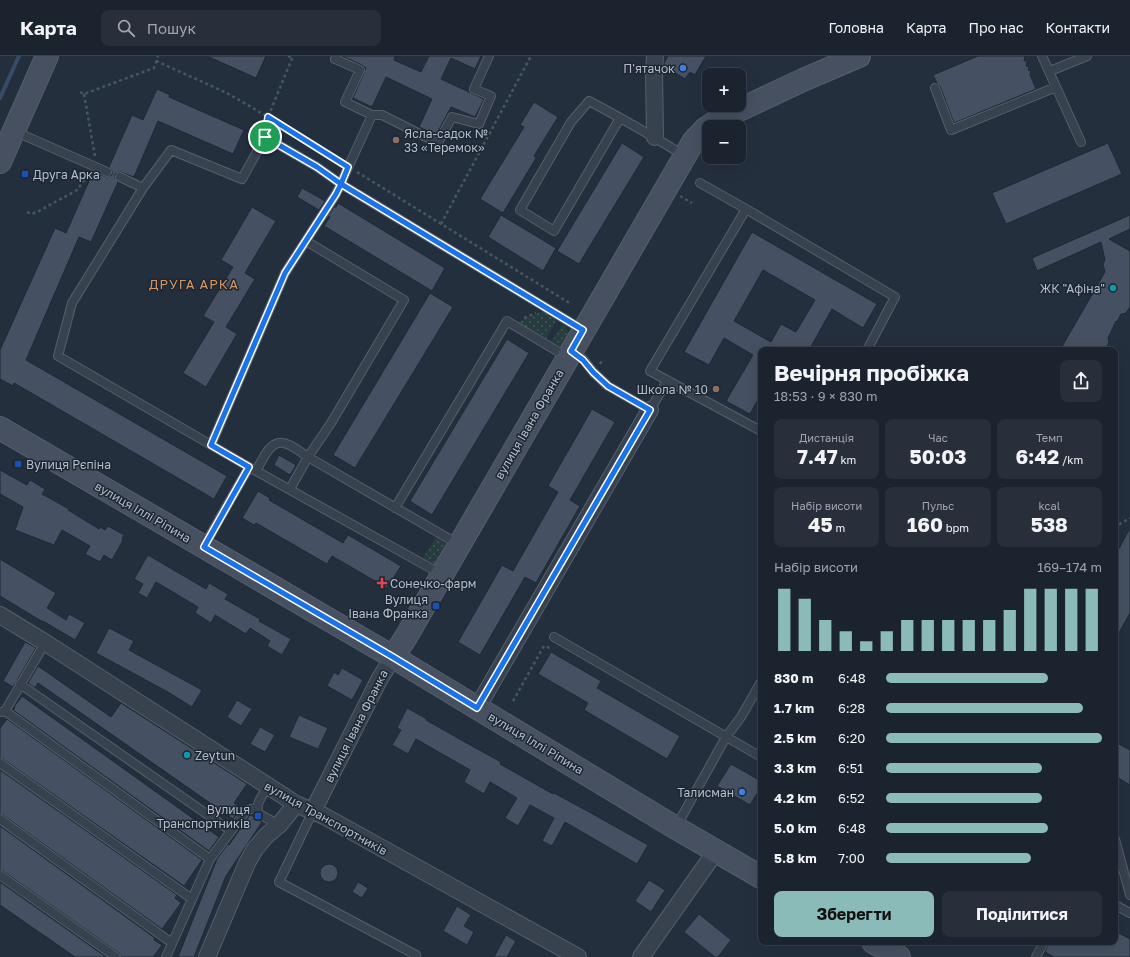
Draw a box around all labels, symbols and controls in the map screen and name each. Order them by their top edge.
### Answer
search box [101,10,381,46]
text: Карта [20,16,77,39]
icon: search [115,17,137,39]
text: Пошук [147,19,196,37]
text: Головна [828,19,884,36]
text: Карта [906,19,947,36]
text: Про нас [969,19,1024,36]
text: Контакти [1046,19,1110,36]
place label: П'ятачок [623,61,675,76]
marker: П'ятачок [678,63,688,73]
map controls [702,68,746,164]
button: + [702,68,746,112]
pin [248,120,282,154]
button: − [702,120,746,164]
icon: arrive [254,126,276,148]
place label: Ясла-садок № 33 «Теремок» [404,126,488,155]
marker: Ясла-садок № 33 «Теремок» [391,135,401,145]
place label: Друга Арка [33,167,100,182]
marker: Друга Арка [20,169,30,179]
district label: ДРУГА АРКА [149,276,239,292]
place label: ЖК "Афіна" [1040,281,1105,296]
marker: ЖК "Афіна" [1108,283,1118,293]
text: Вечірня пробіжка [774,359,969,386]
button: share [1060,360,1102,402]
street label: вулиця Івана Франка [491,366,567,482]
place label: Школа № 10 [636,382,708,397]
marker: Школа № 10 [711,384,721,394]
text: 18:53 · 9 × 830 m [774,388,878,404]
text: Дистанція [799,431,854,444]
text: Час [928,431,948,444]
text: Темп [1036,431,1063,444]
text: 7.47 [797,444,838,468]
text: 50:03 [910,444,966,468]
text: 6:42 [1015,444,1059,468]
text: km [838,453,856,466]
text: /km [1059,453,1083,466]
place label: Вулиця Рєпіна [26,457,111,472]
marker: Вулиця Рєпіна [13,459,23,469]
street label: вулиця Іллі Ріпина [92,478,194,546]
text: Набір висоти [791,499,862,512]
text: Пульс [922,499,954,512]
text: kcal [1038,499,1060,512]
text: 45 [808,512,833,536]
text: 160 [907,512,943,536]
text: 538 [1031,512,1068,536]
text: m [833,521,845,534]
text: bpm [943,521,969,534]
text: Набір висоти [774,559,858,575]
text: 169–174 m [1037,559,1102,575]
place label: Сонечко-фарм [390,576,476,591]
marker: Сонечко-фарм [377,578,387,588]
place label: Вулиця Івана Франка [348,592,428,621]
marker: Вулиця Івана Франка [431,601,441,611]
street label: вулиця Івана Франка [321,667,391,785]
text: 830 m [774,670,813,686]
text: 6:48 [838,670,866,686]
text: 1.7 km [774,700,814,716]
text: 6:28 [838,700,865,716]
street label: вулиця Іллі Ріпина [486,709,586,777]
text: 2.5 km [774,730,816,746]
text: 6:20 [838,730,865,746]
place label: Zeytun [195,748,235,763]
marker: Zeytun [182,750,192,760]
text: 3.3 km [774,760,816,776]
text: 6:51 [838,760,864,776]
street label: вулиця Транспортників [262,778,390,858]
place label: Талисман [677,785,734,800]
marker: Талисман [737,787,747,797]
text: 4.2 km [774,790,816,806]
text: 6:52 [838,790,865,806]
place label: Вулиця Транспортників [157,802,250,831]
marker: Вулиця Транспортників [253,811,263,821]
text: 5.0 km [774,820,817,836]
text: 6:48 [838,820,866,836]
text: 5.8 km [774,850,817,866]
text: 7:00 [838,850,865,866]
button: Зберегти [774,891,934,937]
button: Поділитися [942,891,1102,937]

